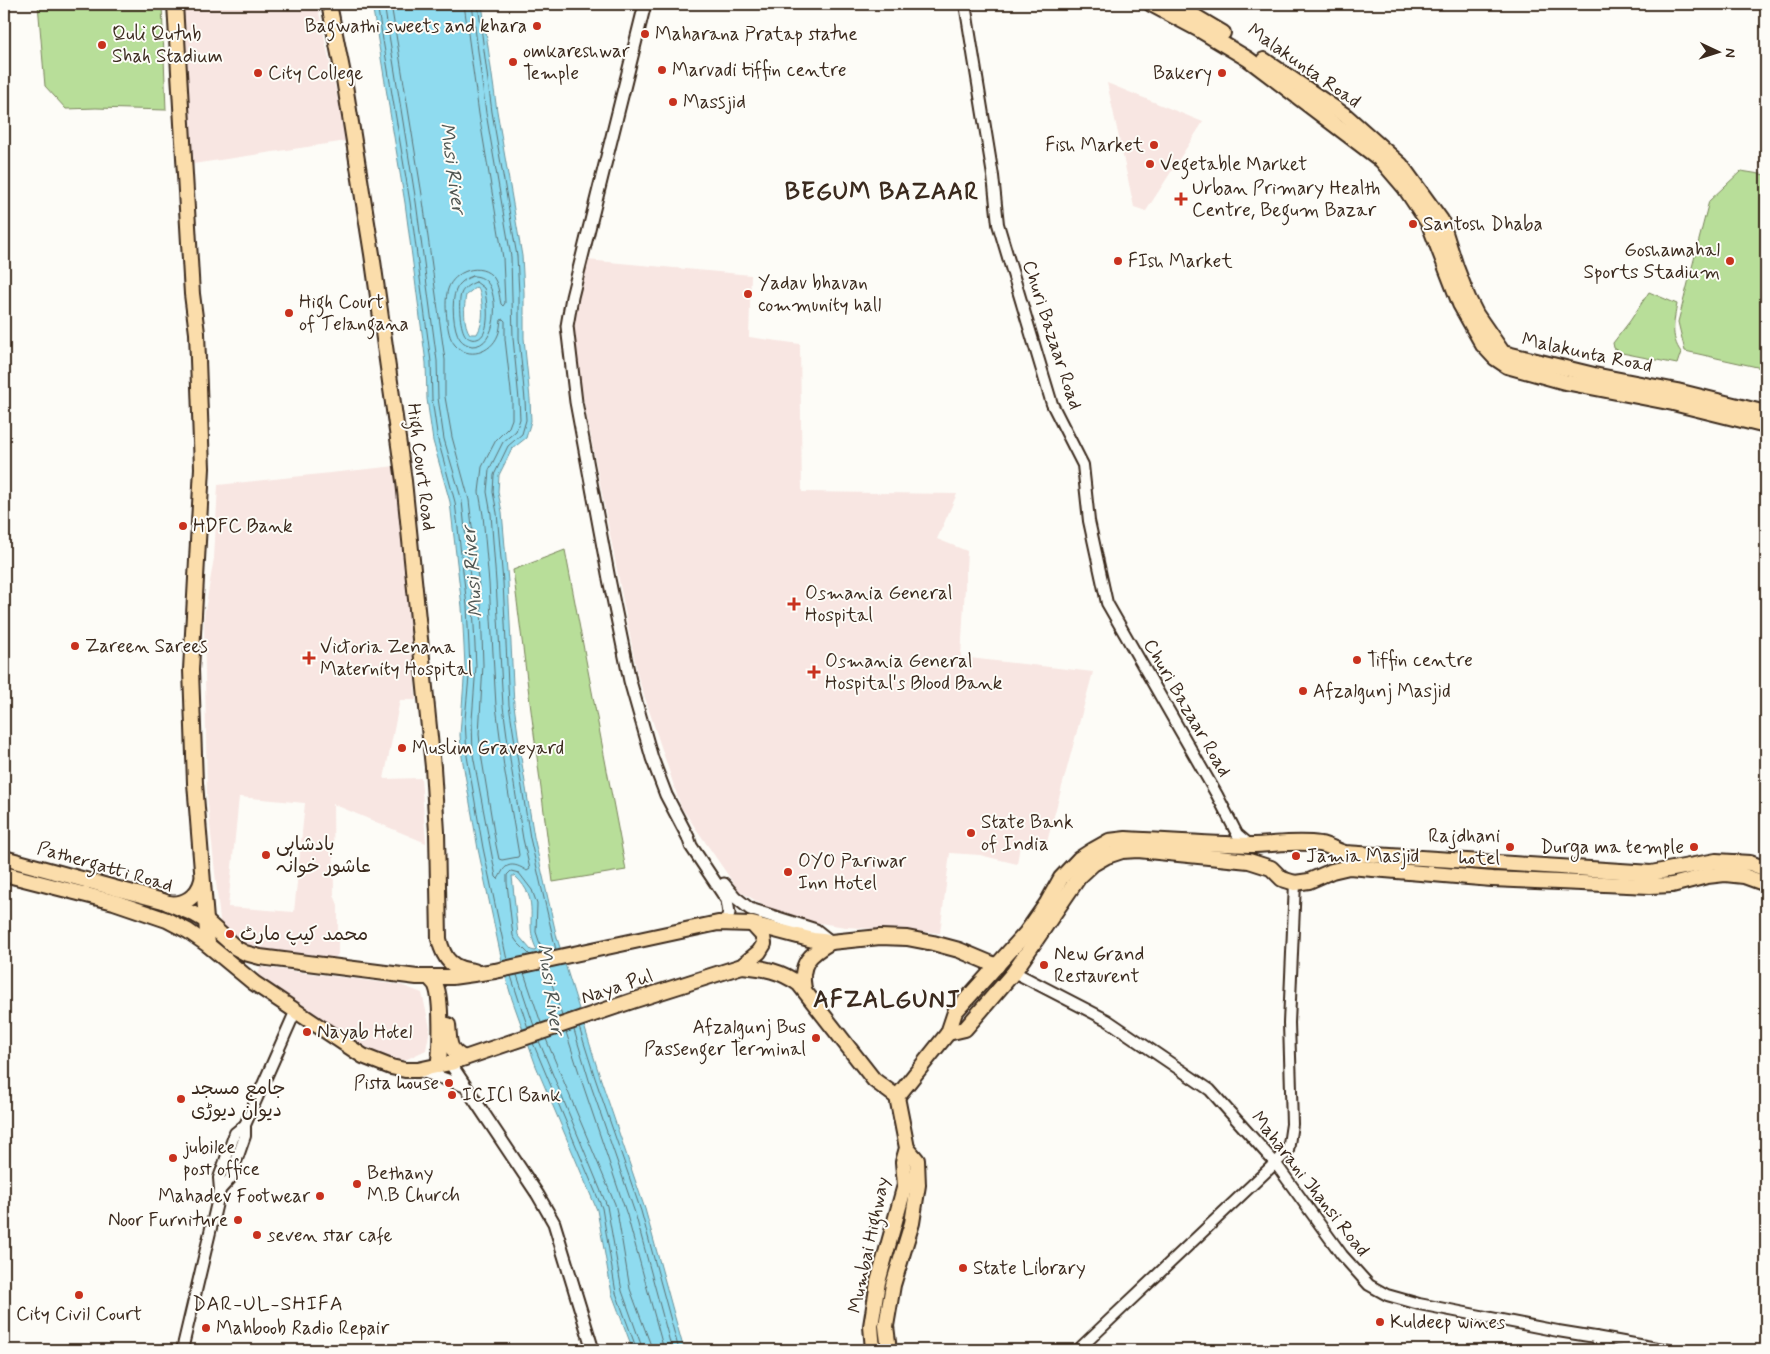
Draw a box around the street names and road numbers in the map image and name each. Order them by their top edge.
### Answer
street label: Malakunta Road [1242,18,1366,114]
street label: Churi Bazaar Road [1016,257,1088,413]
street label: Malakunta Road [1519,327,1655,379]
street label: High Court Road [398,402,441,532]
street label: Churi Bazaar Road [1137,634,1237,782]
street label: Pathergatti Road [33,836,176,901]
street label: Naya Pul [578,964,656,1010]
street label: Maharani Jhansi Road [1245,1106,1375,1262]
street label: Mumbai Highway [842,1174,899,1316]

